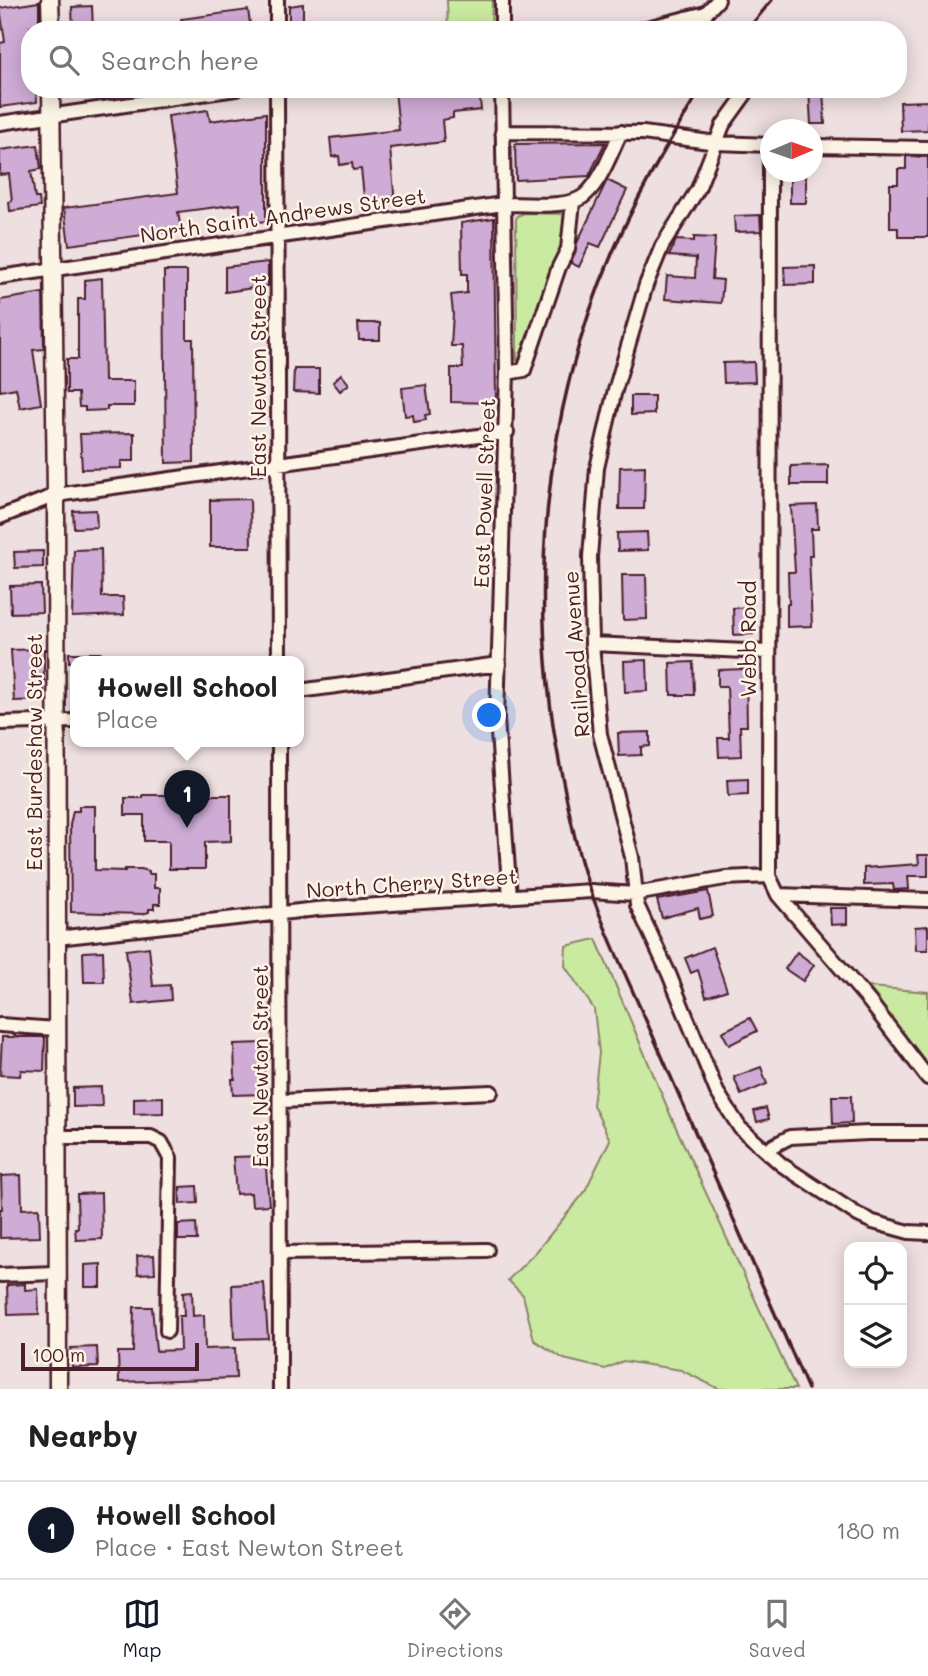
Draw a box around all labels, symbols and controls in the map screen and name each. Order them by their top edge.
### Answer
search box [21,21,907,98]
icon: search [45,41,83,79]
text: Search here [101,43,259,77]
north arrow [760,119,823,182]
street label: North Saint Andrews Street [138,181,427,248]
street label: East Newton Street [244,275,271,477]
street label: East Powell Street [467,398,500,588]
street label: Railroad Avenue [556,570,595,738]
street label: Webb Road [734,580,761,698]
street label: East Burdeshaw Street [20,633,47,871]
popup [70,656,304,747]
text: Howell School [96,670,278,704]
your location [472,698,506,732]
text: Place [96,704,158,734]
pin: 1 [164,770,210,828]
street label: North Cherry Street [305,862,518,903]
street label: East Newton Street [246,965,273,1167]
map controls [844,1242,907,1368]
button: locate [844,1242,907,1305]
button: layers [844,1305,907,1368]
scale bar [21,1340,200,1372]
text: 100 m [32,1342,85,1367]
text: Nearby [28,1415,138,1455]
text: Howell School [95,1498,276,1532]
text: 1 [46,1515,56,1545]
text: 180 m [836,1515,900,1545]
text: Place · East Newton Street [95,1532,404,1562]
tab: Map [123,1595,161,1662]
tab: Directions [407,1595,503,1662]
tab: Saved [749,1595,805,1662]

